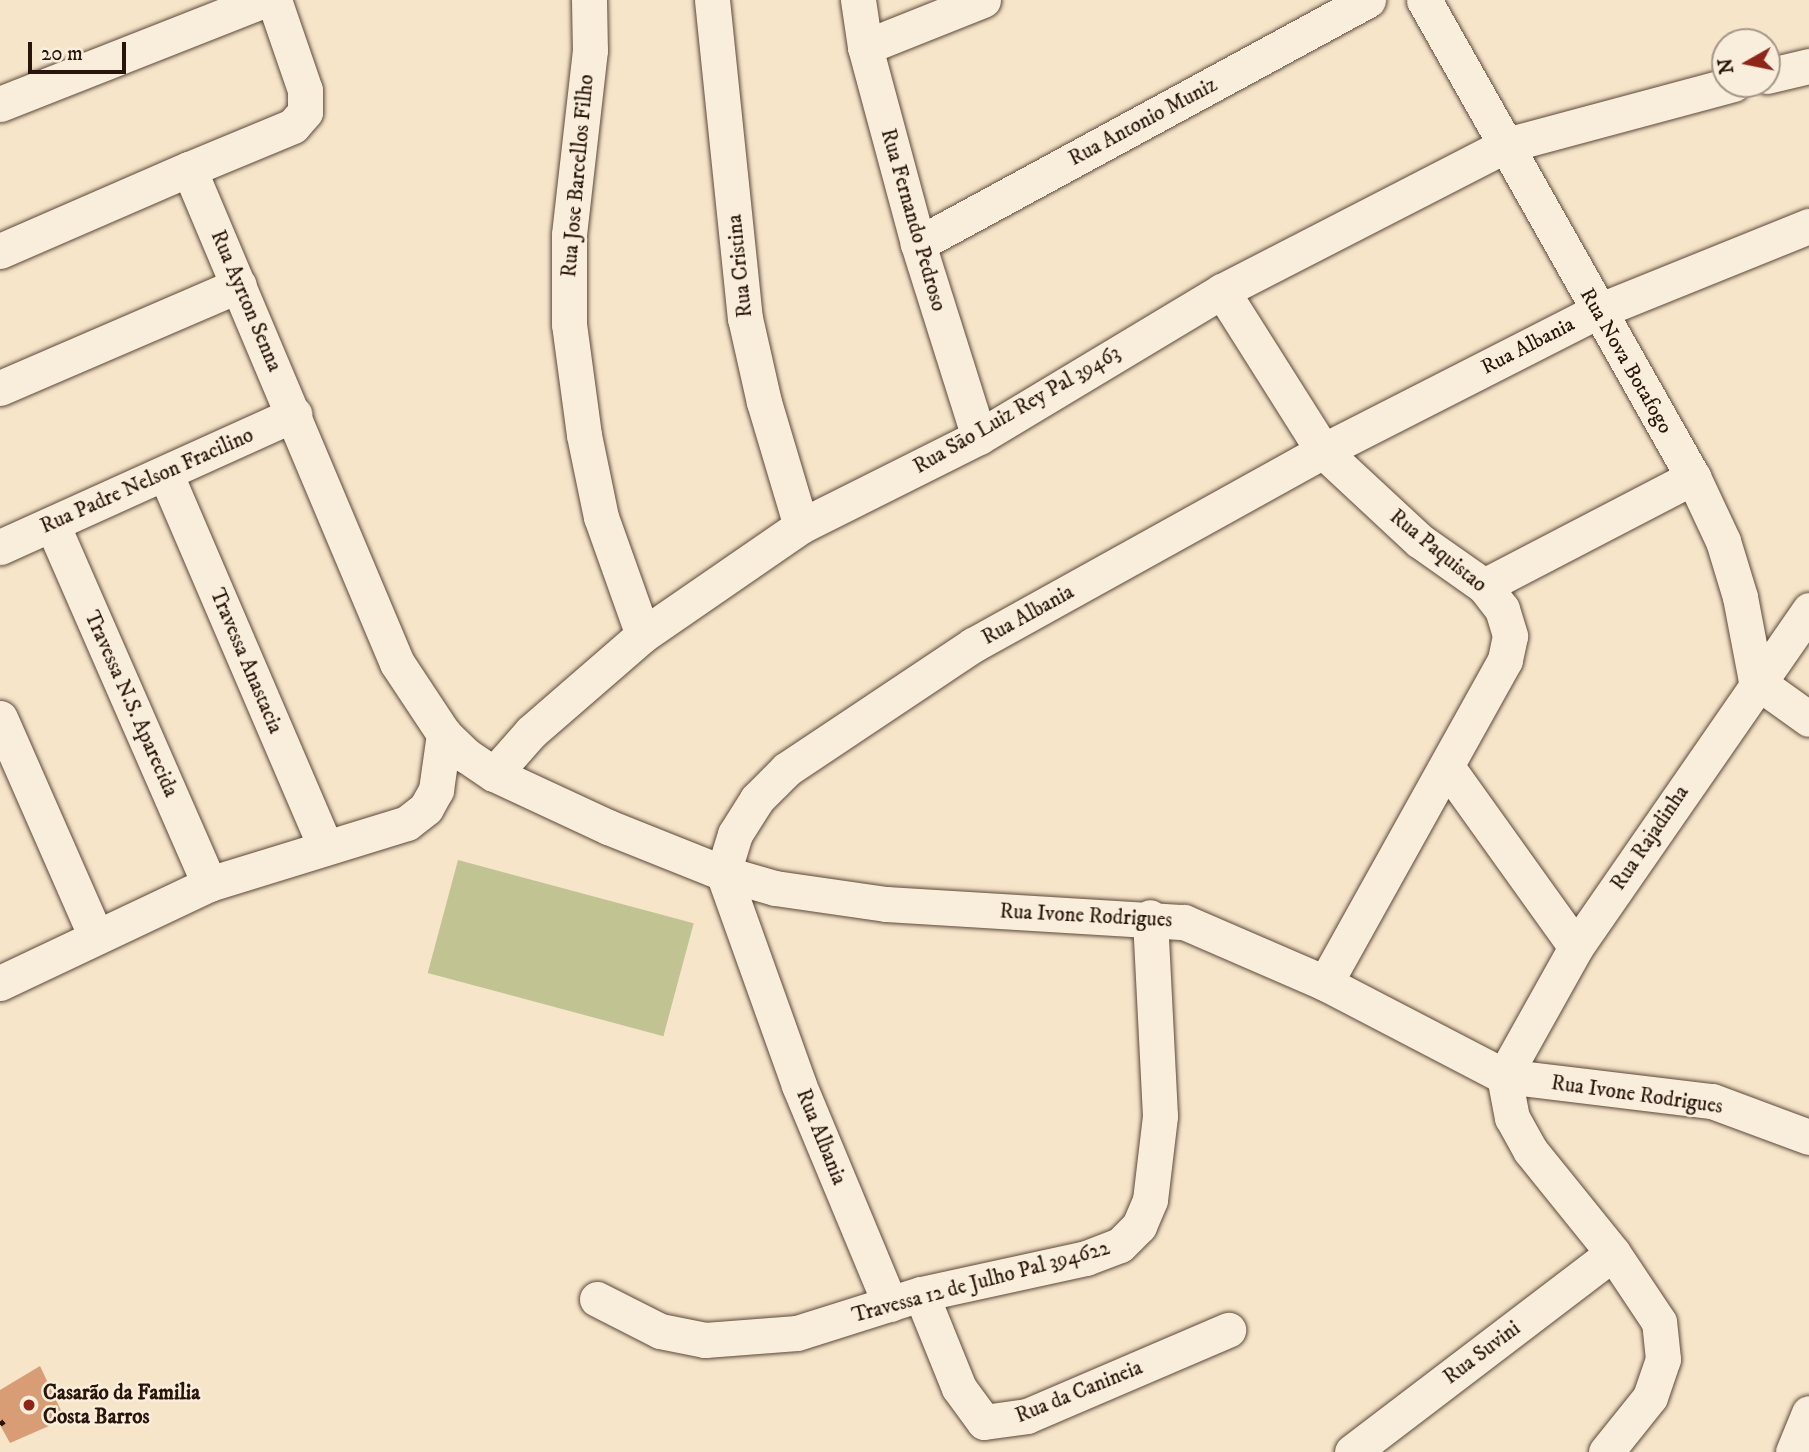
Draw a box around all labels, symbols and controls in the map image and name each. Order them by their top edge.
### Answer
scale bar [32,28,130,72]
north arrow [1711,28,1781,98]
text: 20 m [41,41,83,67]
text: N [1714,57,1739,76]
street label: Rua Antonio Muniz [1065,72,1221,172]
street label: Rua Jose Barcellos Filho [557,73,599,279]
street label: Rua Fernando Pedroso [875,126,951,314]
street label: Rua Cristina [722,213,758,319]
street label: Rua Ayrton Senna [205,226,287,376]
street label: Rua Nova Botafogo [1574,284,1678,438]
street label: Rua Albania [1477,312,1579,380]
street label: Rua Sāo Luiz Rey Pal 39463 [909,340,1125,480]
street label: Rua Padre Nelson Fracilino [37,423,257,539]
street label: Rua Paquistao [1384,504,1492,598]
street label: Rua Albania [978,579,1078,651]
street label: Travessa Anastacia [204,585,288,737]
street label: Travessa N.S. Aparecida [79,607,183,801]
street label: Rua Rajadinha [1606,781,1694,895]
street label: Rua Ivone Rodrigues [999,899,1173,933]
street label: Rua Ivone Rodrigues [1550,1070,1724,1120]
street label: Rua Albania [790,1085,852,1189]
street label: Travessa 12 de Julho Pal 394622 [849,1235,1113,1329]
street label: Rua Suvini [1439,1316,1525,1390]
street label: Rua da Canineia [1012,1355,1146,1429]
place label: Casarão da Familia Costa Barros [43,1380,200,1430]
marker: Casarão da Familia Costa Barros [21,1397,37,1413]

